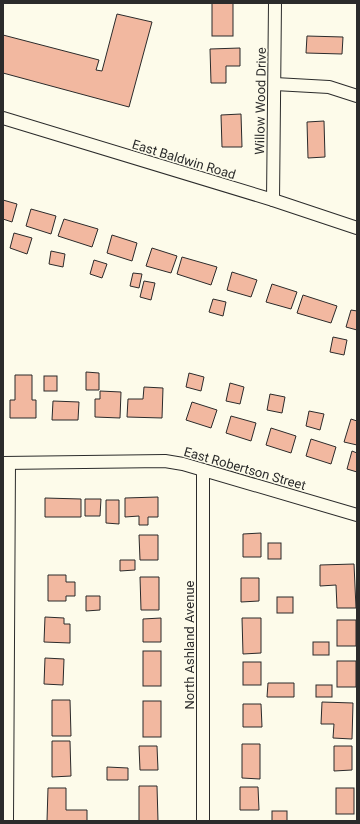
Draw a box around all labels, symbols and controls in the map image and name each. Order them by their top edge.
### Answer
street label: Willow Wood Drive [252,47,269,155]
street label: East Baldwin Road [130,137,237,182]
street label: East Robertson Street [182,444,308,493]
street label: North Ashland Avenue [182,580,197,709]

